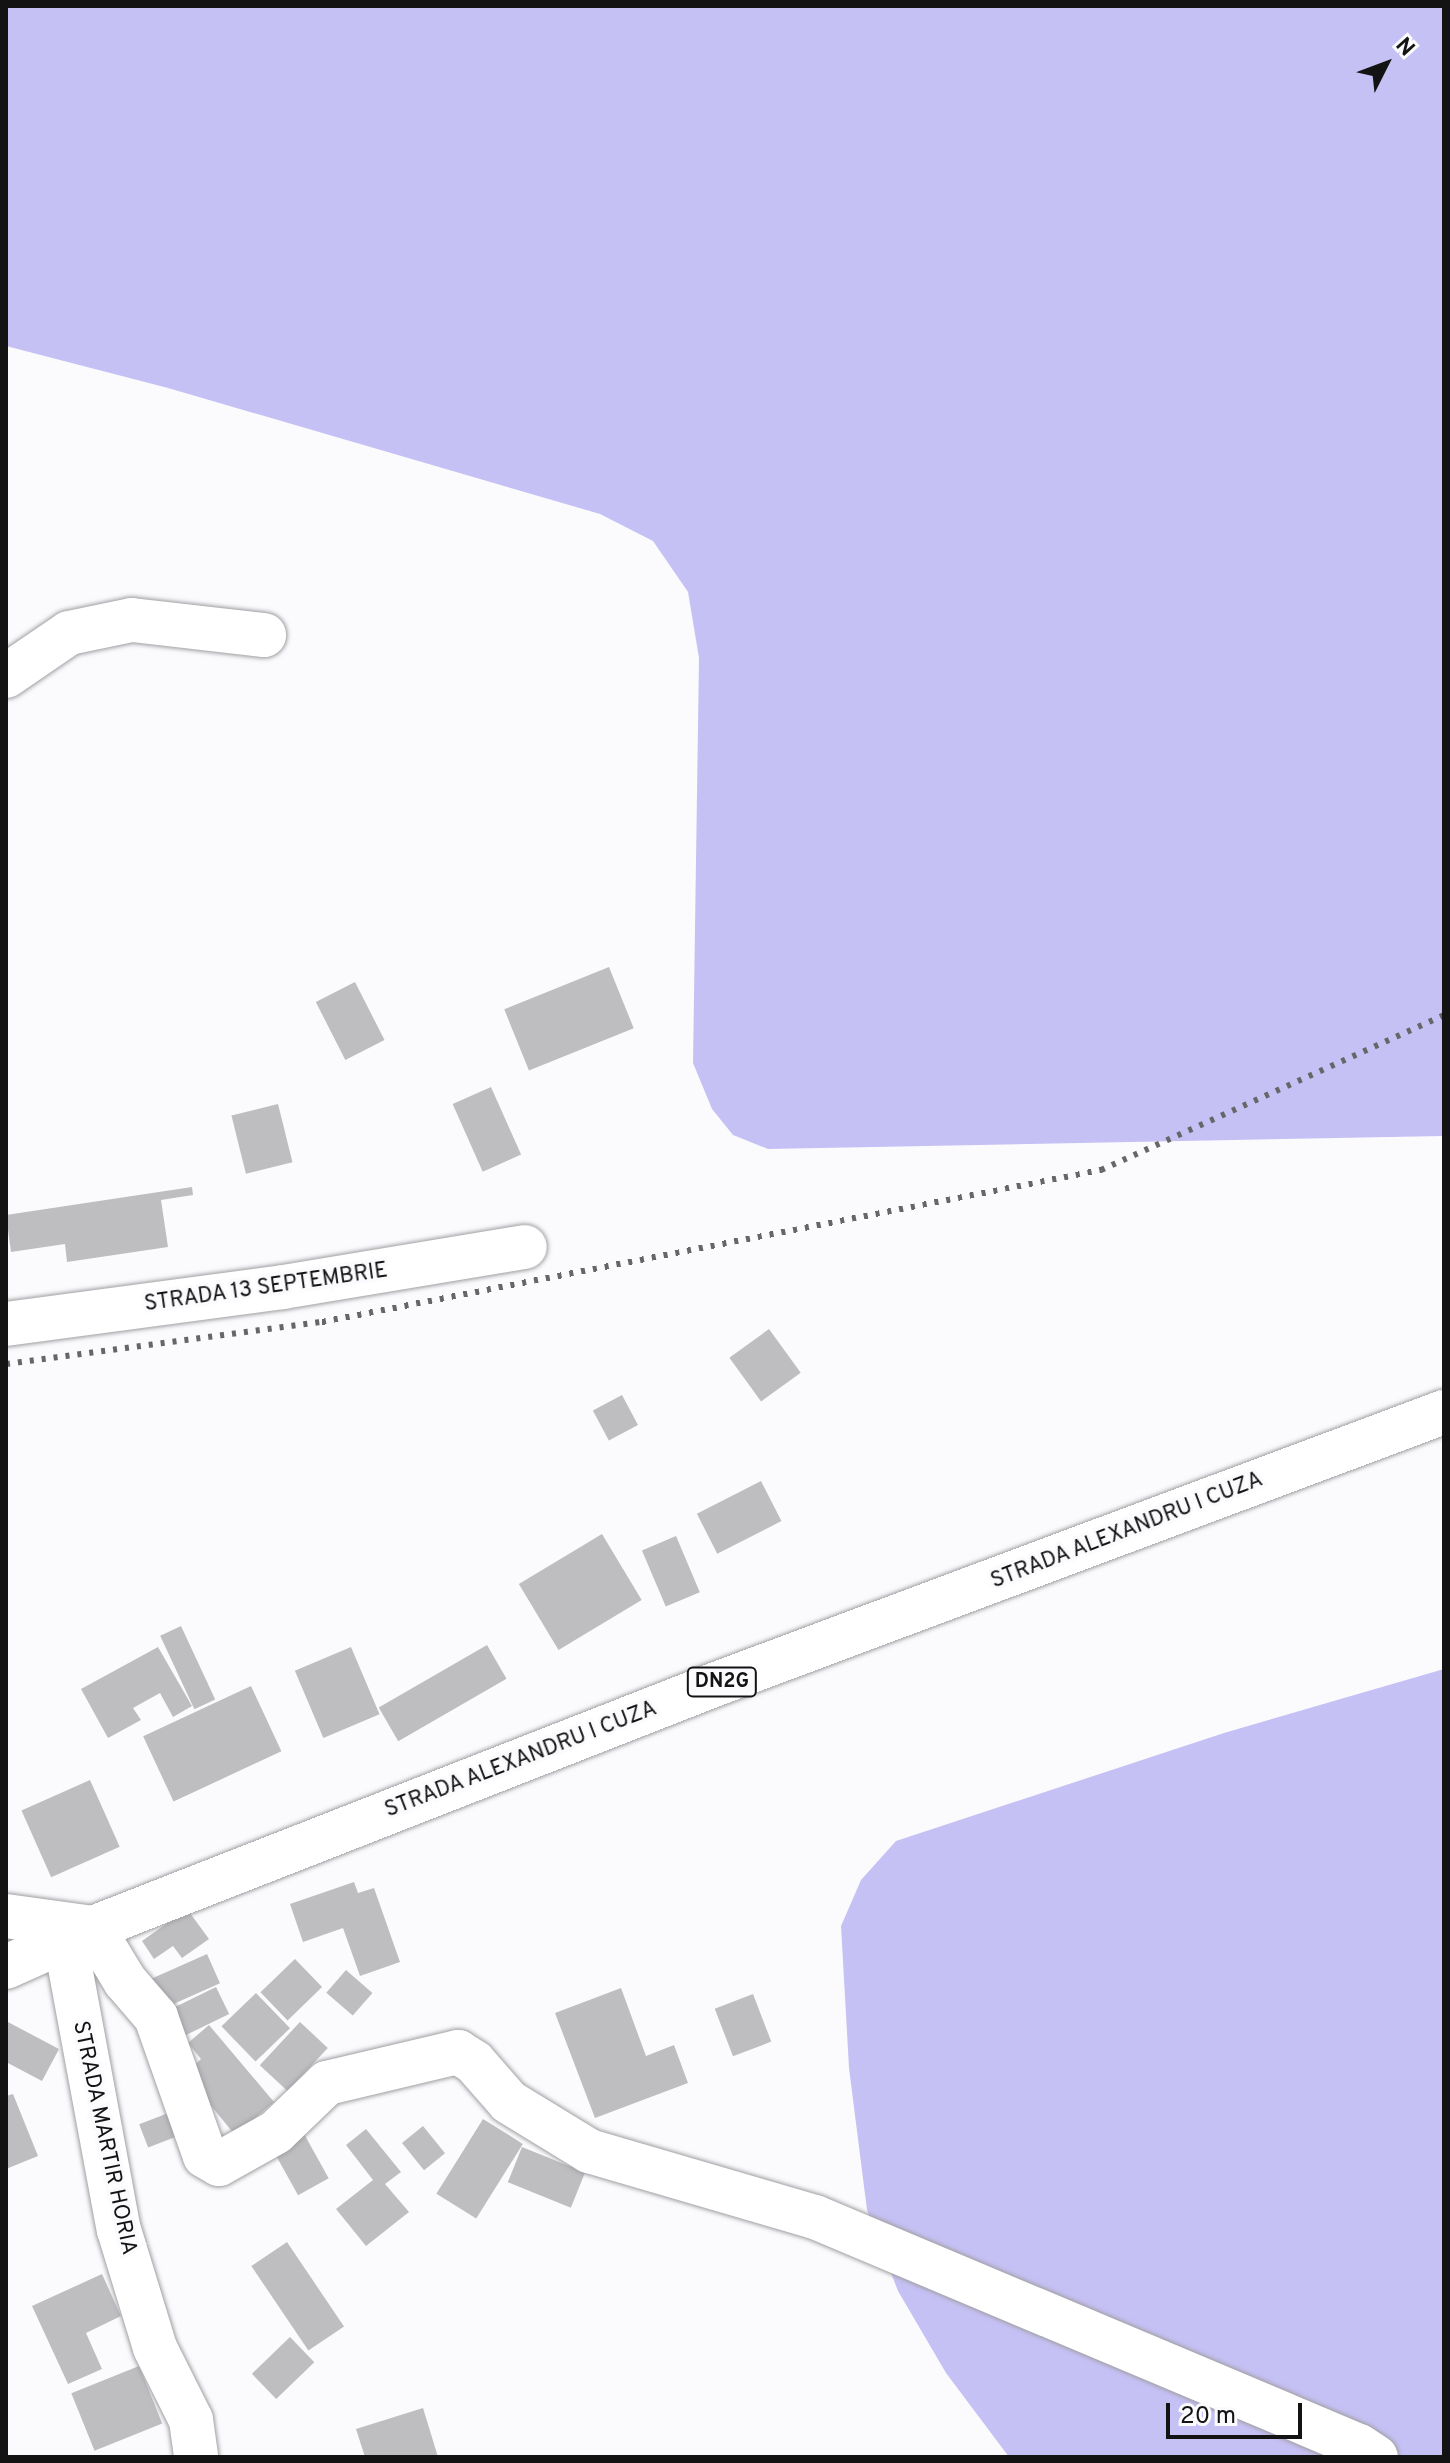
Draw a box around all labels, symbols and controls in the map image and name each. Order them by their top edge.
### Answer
north arrow [1346,24,1426,104]
text: N [1389,33,1420,63]
street label: STRADA 13 SEPTEMBRIE [142,1258,390,1318]
street label: STRADA ALEXANDRU I CUZA [986,1467,1268,1595]
road number: DN2G [686,1666,758,1698]
street label: STRADA ALEXANDRU I CUZA [380,1696,662,1824]
street label: STRADA MARTIR HORIA [66,2018,142,2258]
scale bar [1170,2387,1306,2437]
text: 20 m [1180,2402,1236,2432]

